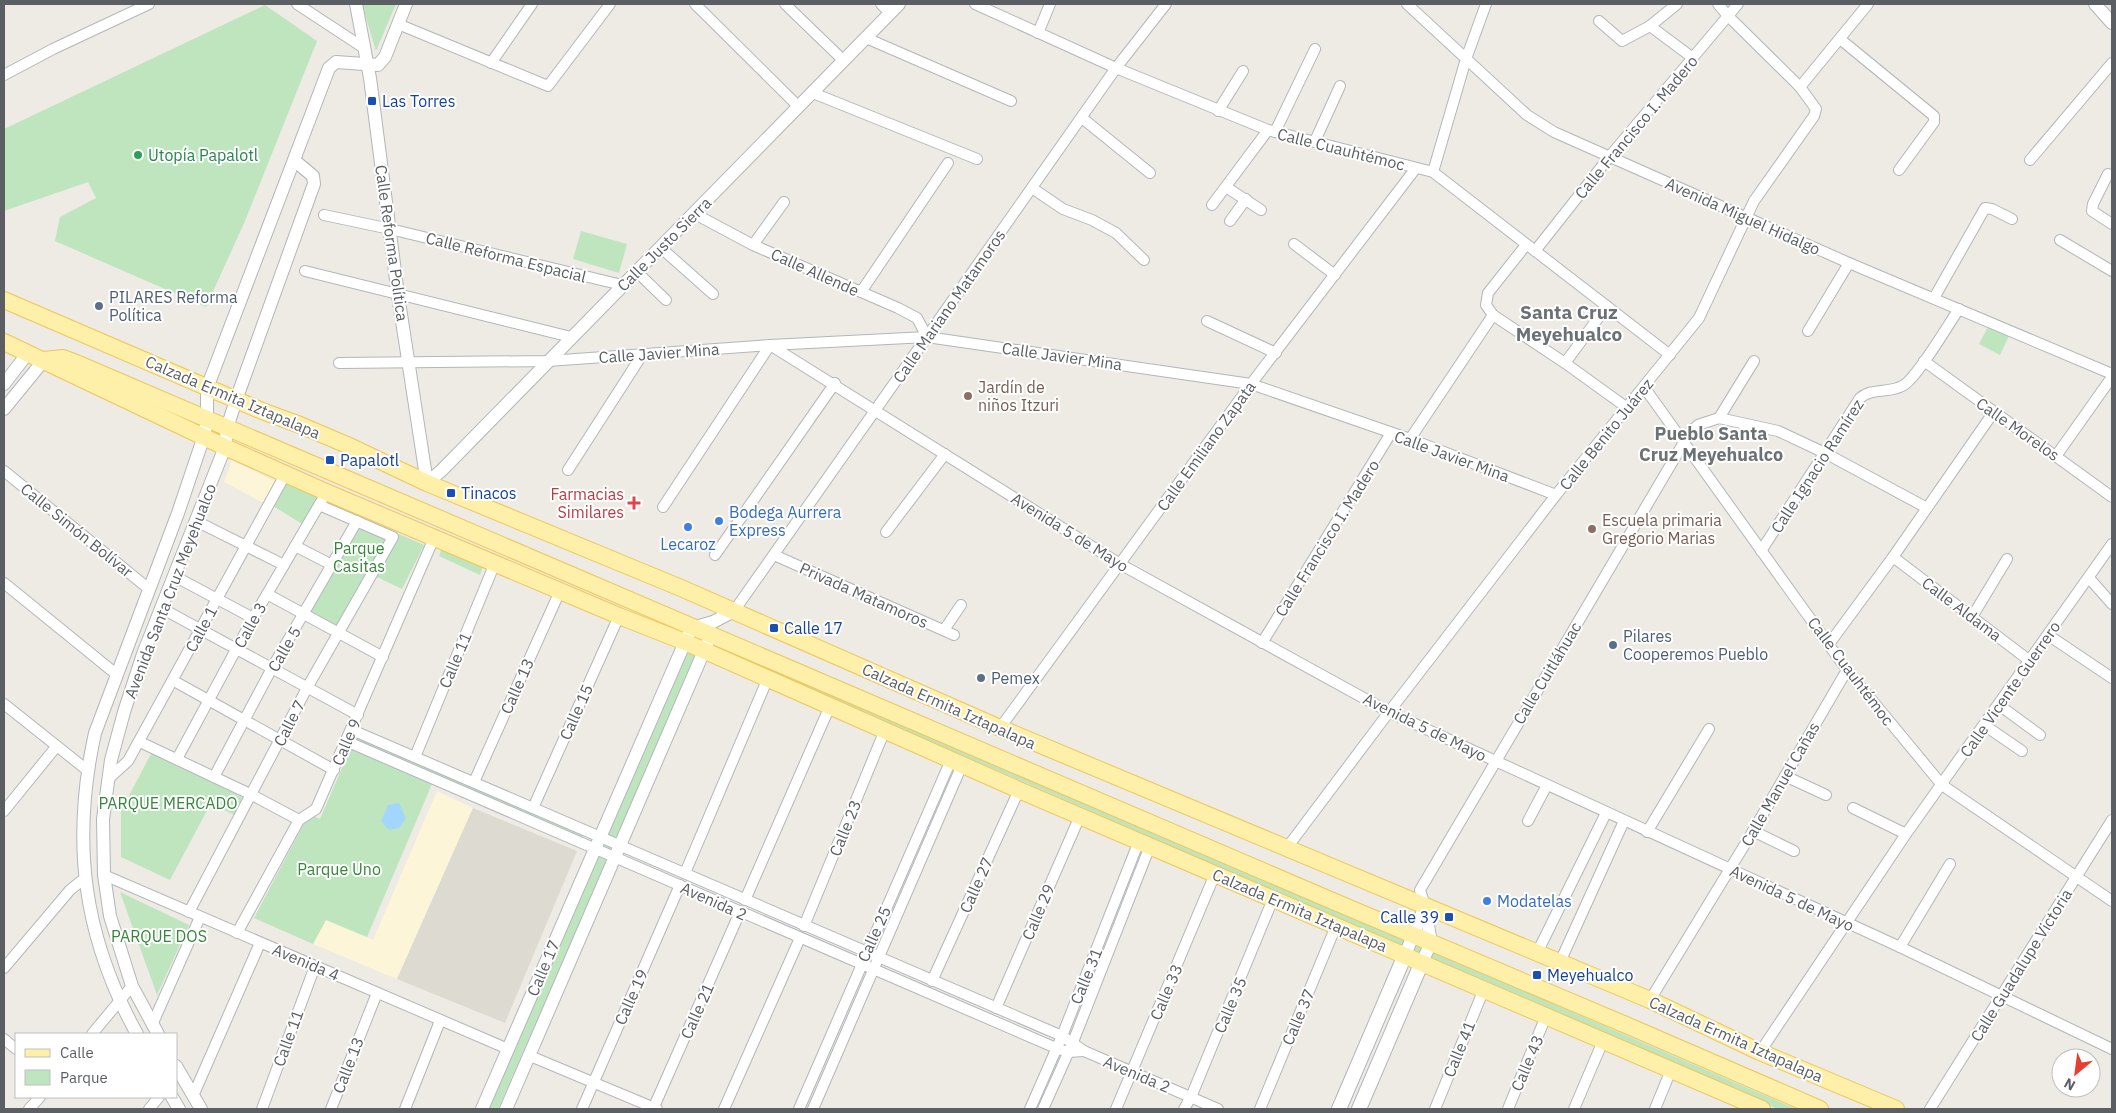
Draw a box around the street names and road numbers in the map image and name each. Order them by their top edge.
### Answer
street label: Calle Francisco I. Madero [1570,51,1702,203]
street label: Calle Cuauhtémoc [1275,123,1407,175]
street label: Calle Reforma Política [371,164,413,323]
street label: Avenida Miguel Hidalgo [1662,173,1824,259]
street label: Calle Justo Sierra [613,192,716,295]
street label: Calle Mariano Matamoros [888,225,1010,387]
street label: Calle Reforma Espacial [424,227,588,287]
street label: Calle Allende [768,244,862,300]
street label: Calle Javier Mina [1001,338,1124,374]
street label: Calle Javier Mina [598,339,721,367]
street label: Calzada Ermita Iztapalapa [143,351,324,443]
street label: Calle Benito Juárez [1555,374,1657,494]
street label: Calle Emiliano Zapata [1152,377,1260,515]
street label: Calle Morelos [1972,393,2064,465]
street label: Calle Ignacio Ramírez [1766,395,1868,537]
street label: Calle Javier Mina [1392,426,1513,486]
street label: Calle Francisco I. Madero [1271,456,1383,620]
street label: Calle Simón Bolívar [17,479,137,581]
street label: Avenida Santa Cruz Meyehualco [120,481,220,701]
street label: Avenida 5 de Mayo [1008,488,1132,576]
street label: Privada Matamoros [797,558,931,632]
street label: Calle Aldama [1918,573,2006,646]
street label: Calle 3 [229,599,271,651]
street label: Calle 1 [181,603,221,655]
street label: Calle Cuauhtémoc [1804,613,1898,729]
street label: Calle Vicente Guerrero [1955,617,2065,761]
street label: Calle Cuitláhuac [1509,618,1585,728]
street label: Calle 5 [263,623,305,675]
street label: Calle 11 [434,629,476,691]
street label: Calle 13 [496,655,538,717]
street label: Calzada Ermita Iztapalapa [859,659,1039,754]
street label: Calle 15 [555,681,597,743]
street label: Avenida 5 de Mayo [1360,688,1490,766]
street label: Calle 7 [269,697,309,749]
street label: Calle 9 [327,715,365,769]
street label: Calle Manuel Cañas [1736,718,1824,850]
street label: Calle 23 [825,797,865,859]
street label: Calle 27 [955,854,997,916]
street label: Avenida 5 de Mayo [1727,860,1857,936]
street label: Calzada Ermita Iztapalapa [1210,864,1391,956]
street label: Avenida 2 [678,877,750,925]
street label: Calle 29 [1017,881,1059,943]
street label: Calle Guadalupe Victoria [1966,885,2076,1045]
street label: Calle 25 [853,903,895,965]
street label: Calle 17 [522,937,564,999]
street label: Avenida 4 [270,939,342,985]
street label: Calle 31 [1066,945,1106,1007]
street label: Calle 33 [1145,961,1187,1023]
street label: Calle 19 [610,966,652,1028]
street label: Calle 35 [1209,974,1251,1036]
street label: Calle 21 [676,980,718,1042]
street label: Calle 37 [1277,986,1319,1048]
street label: Calzada Ermita Iztapalapa [1646,992,1826,1087]
street label: Calle 11 [269,1007,307,1069]
street label: Calle 41 [1439,1018,1479,1080]
street label: Calle 43 [1506,1032,1548,1094]
street label: Calle 13 [328,1034,368,1096]
street label: Avenida 2 [1101,1051,1173,1097]

